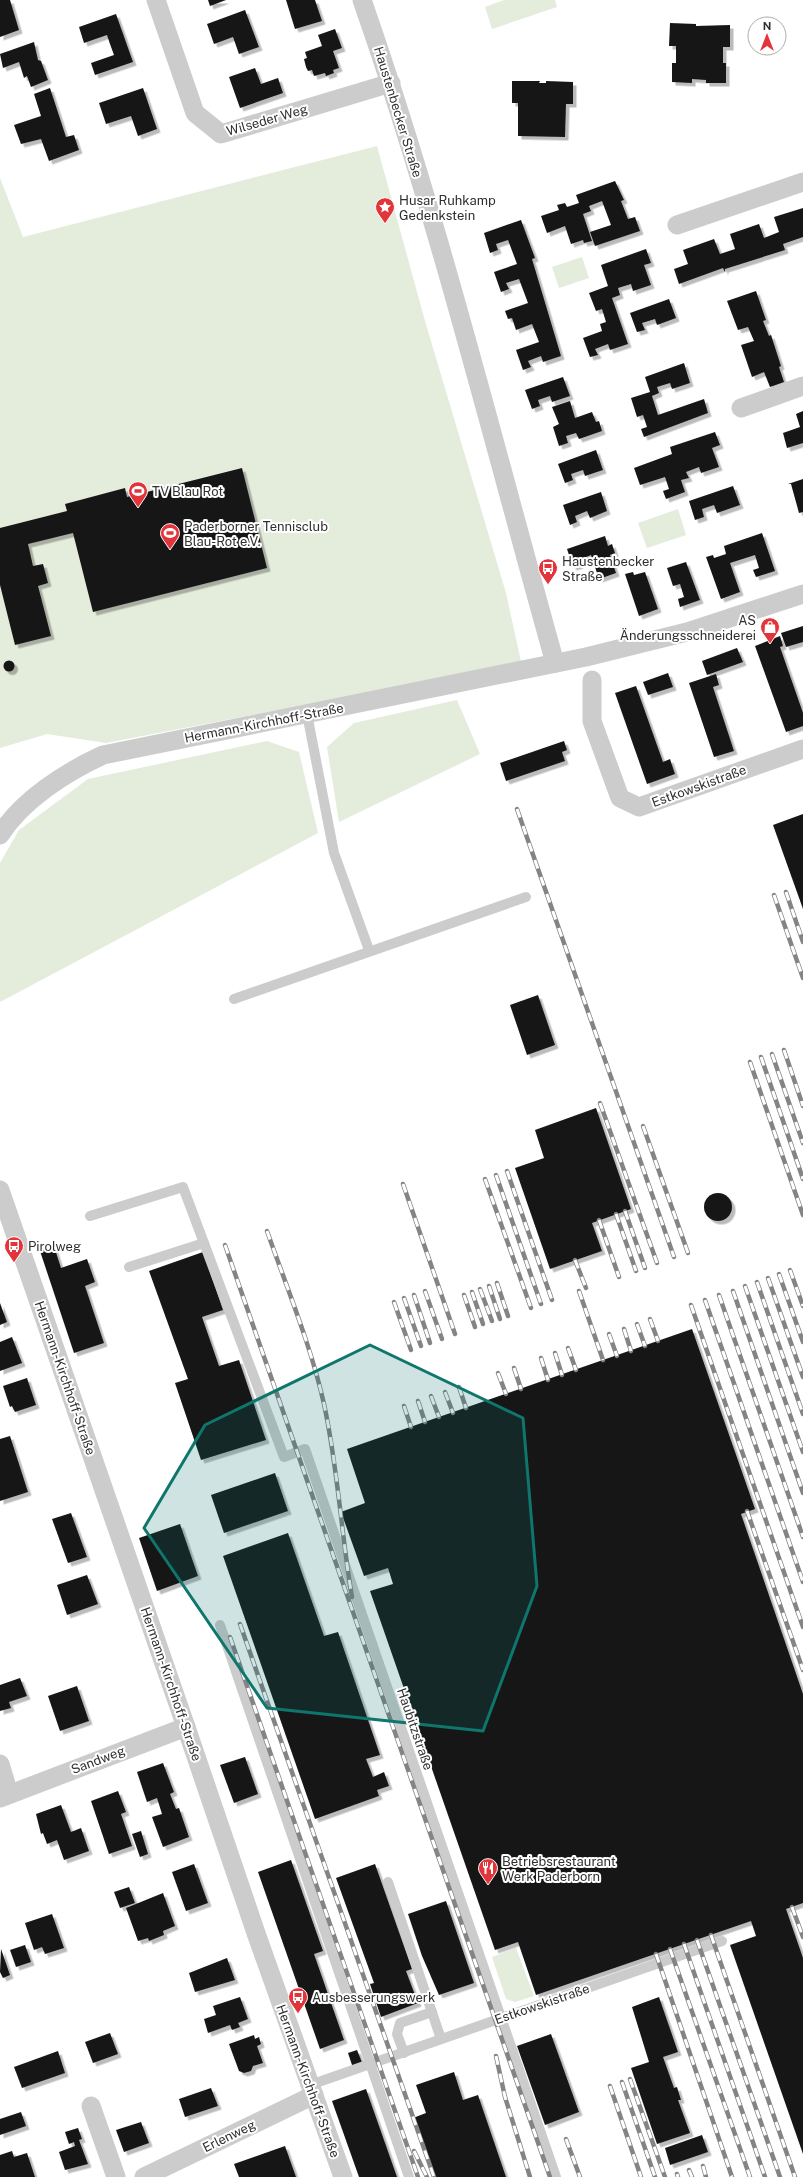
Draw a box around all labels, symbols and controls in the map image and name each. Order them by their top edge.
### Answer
north arrow [747,16,787,56]
text: N [763,20,771,32]
street label: Haustenbecker Straße [371,45,425,179]
street label: Wilseder Weg [225,101,309,139]
place label: Husar Ruhkamp Gedenkstein [399,193,496,223]
place icon: Husar Ruhkamp Gedenkstein [374,196,396,224]
sports icon: TV Blau Rot [127,480,149,508]
place label: TV Blau Rot [152,484,223,499]
place label: Paderborner Tennisclub Blau-Rot e.V. [184,519,328,549]
sports icon: Paderborner Tennisclub Blau-Rot e.V. [159,522,181,550]
place label: Haustenbecker Straße [562,554,654,584]
bus stop icon: Haustenbecker Straße [537,557,559,585]
place label: AS Änderungsschneiderei [620,613,756,643]
shop icon: AS Änderungsschneiderei [759,616,781,644]
street label: Hermann-Kirchhoff-Straße [183,700,345,746]
street label: Estkowskistraße [650,762,748,810]
bus stop icon: Pirolweg [3,1235,25,1263]
place label: Pirolweg [28,1239,81,1254]
street label: Hermann-Kirchhoff-Straße [32,1299,98,1457]
street label: Hermann-Kirchhoff-Straße [138,1605,204,1763]
street label: Haubitzstraße [394,1686,436,1772]
street label: Sandweg [69,1743,127,1777]
place label: Betriebsrestaurant Werk Paderborn [502,1854,616,1884]
restaurant icon: Betriebsrestaurant Werk Paderborn [477,1857,499,1885]
street label: Estkowskistraße [493,1981,591,2027]
bus stop icon: Ausbesserungswerk [287,1986,309,2014]
place label: Ausbesserungswerk [312,1990,435,2005]
street label: Hermann-Kirchhoff-Straße [273,2002,343,2160]
street label: Erlenweg [200,2117,258,2155]

